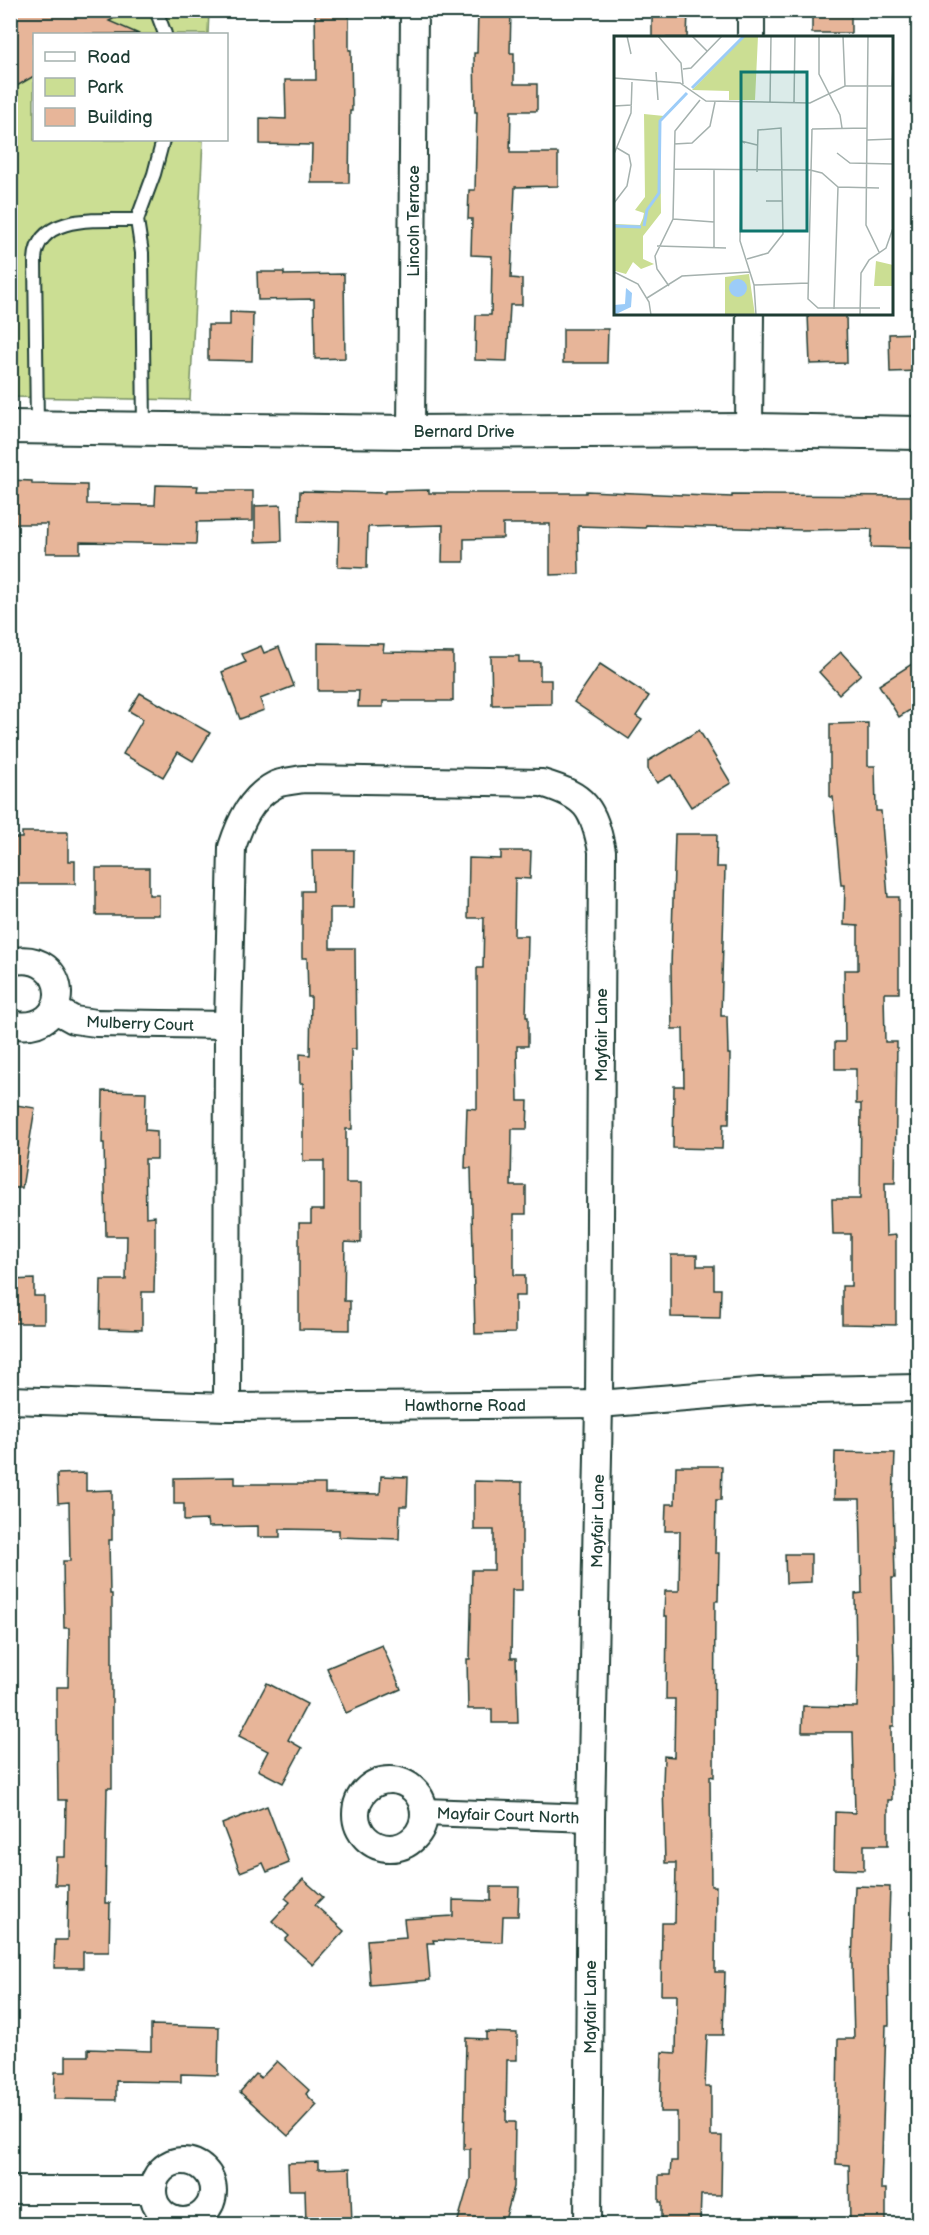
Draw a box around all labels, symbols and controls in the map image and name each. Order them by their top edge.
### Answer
legend [33,33,228,141]
inset map [614,36,893,315]
text: Road [87,47,131,68]
text: Park [87,77,123,98]
text: Building [87,107,153,128]
street label: Lincoln Terrace [405,165,424,277]
street label: Bernard Drive [414,423,515,442]
street label: Mayfair Lane [593,988,612,1082]
street label: Mulberry Court [86,1013,194,1036]
street label: Hawthorne Road [404,1397,526,1416]
street label: Mayfair Lane [588,1474,609,1568]
street label: Mayfair Court North [436,1805,580,1828]
street label: Mayfair Lane [582,1960,601,2054]

